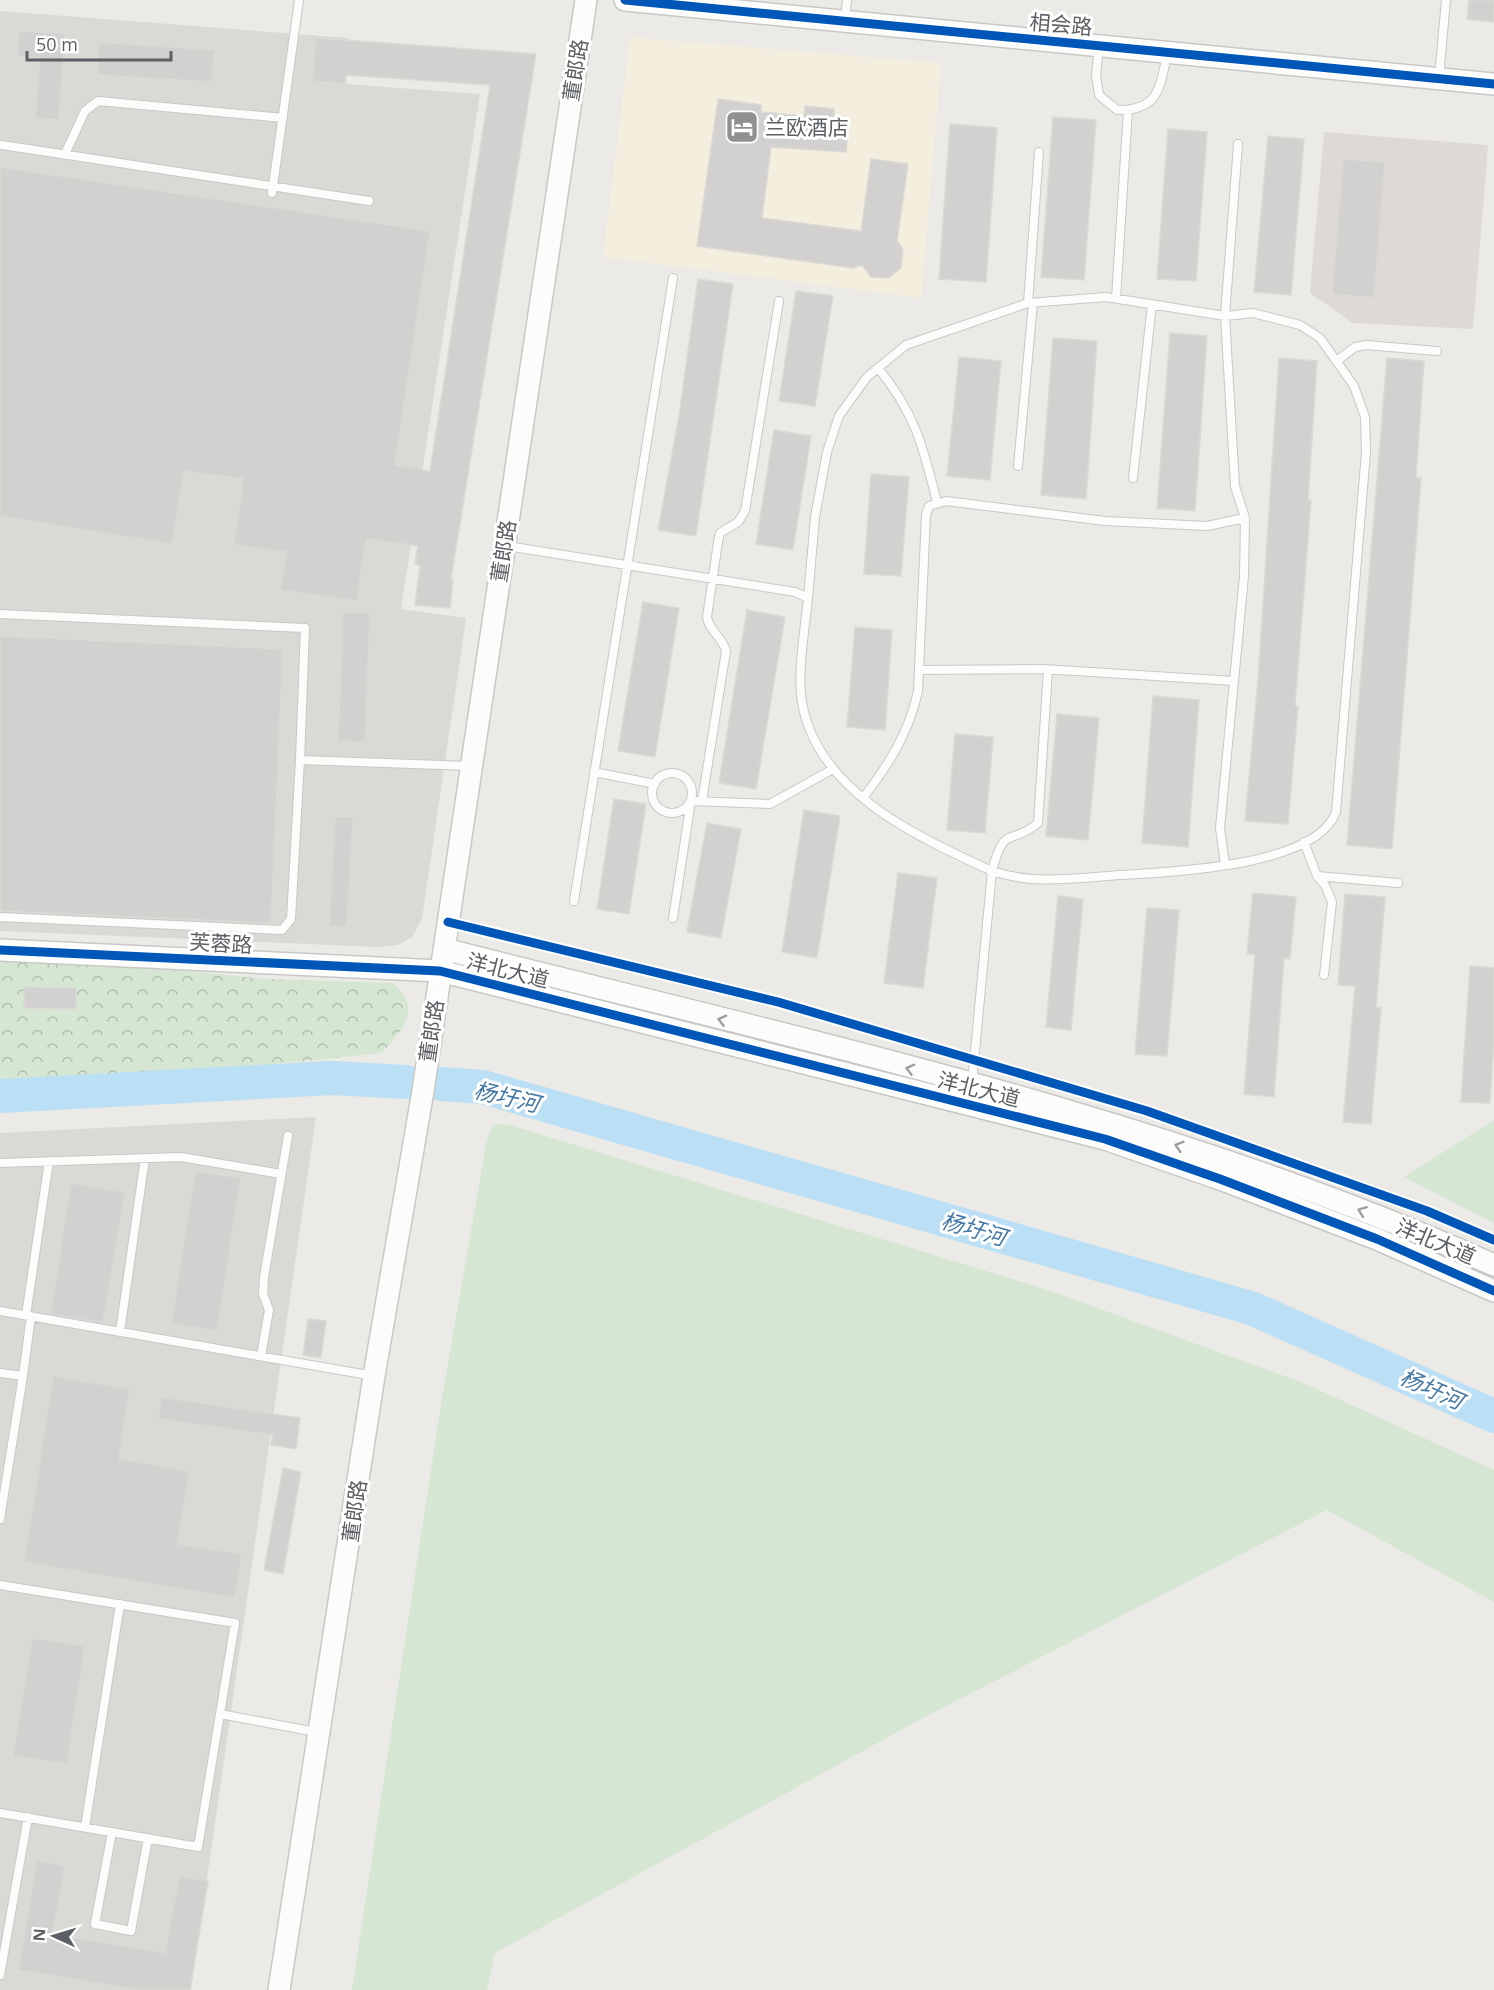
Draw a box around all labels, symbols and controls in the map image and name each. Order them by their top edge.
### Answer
street label: 相会路 [1028,7,1094,41]
scale bar [27,24,171,62]
text: 50 m [36,32,78,56]
street label: 董郎路 [556,37,594,103]
hotel icon: 兰欧酒店 [724,109,760,145]
place label: 兰欧酒店 [765,113,849,141]
street label: 董郎路 [484,518,522,584]
street label: 芙蓉路 [189,927,253,959]
street label: 洋北大道 [464,946,552,994]
street label: 董郎路 [413,998,449,1064]
one-way arrow [717,1015,727,1027]
one-way arrow [906,1063,916,1076]
street label: 洋北大道 [935,1065,1023,1113]
water label: 杨圩河 [471,1074,546,1119]
one-way arrow [1174,1141,1185,1153]
water label: 杨圩河 [938,1204,1014,1253]
one-way arrow [1358,1206,1369,1218]
street label: 洋北大道 [1392,1212,1480,1270]
water label: 杨圩河 [1396,1361,1472,1417]
street label: 董郎路 [336,1478,372,1544]
north arrow [24,1906,84,1966]
text: N [28,1928,50,1942]

